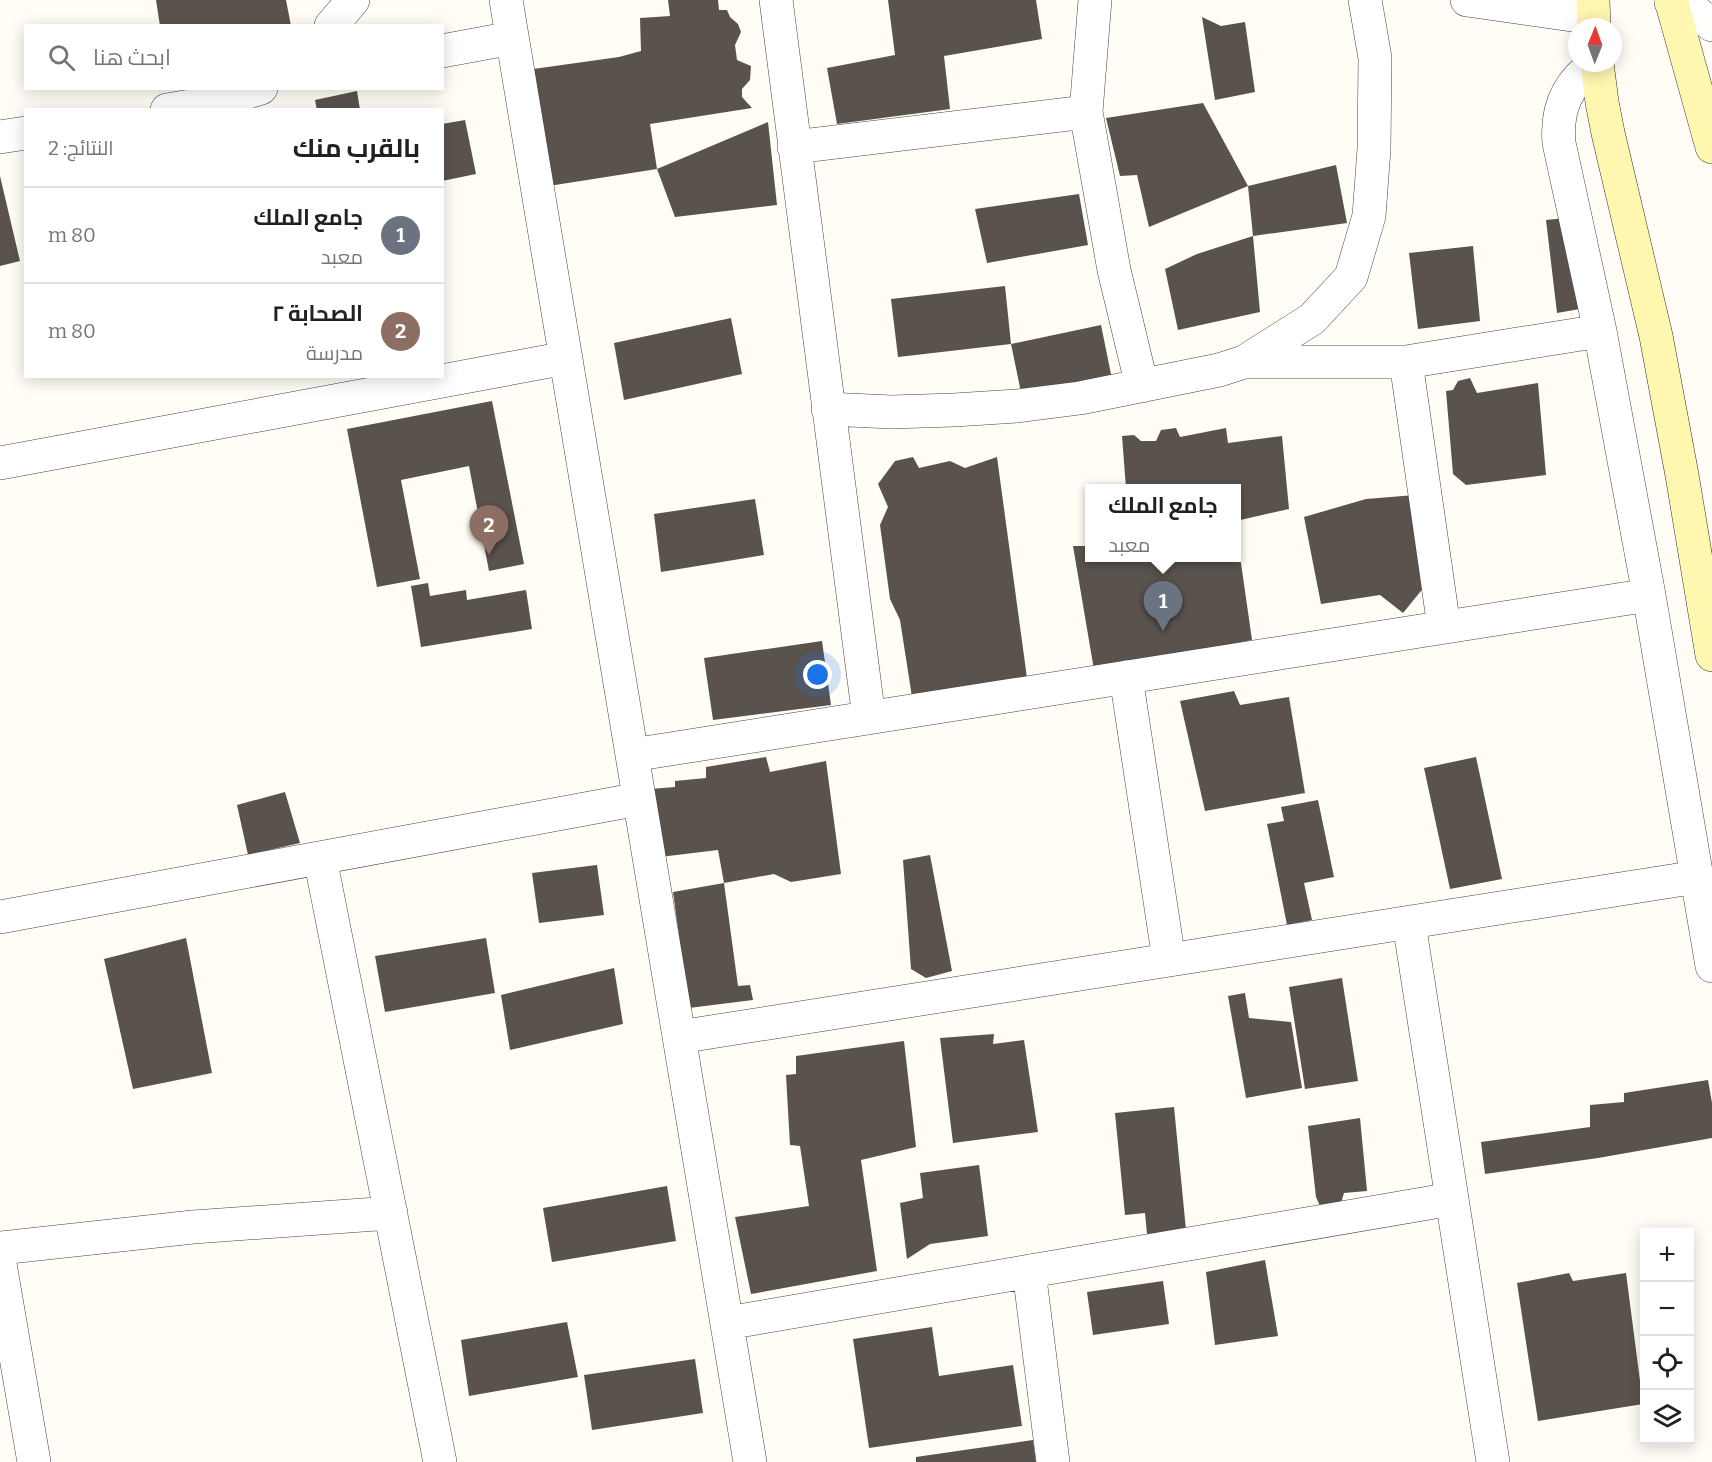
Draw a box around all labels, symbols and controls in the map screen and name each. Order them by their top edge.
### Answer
north arrow [1568,18,1622,72]
search box [24,24,444,90]
icon: search [45,41,78,74]
text: ابحث هنا [93,44,171,71]
text: بالقرب منك [293,133,420,164]
text: النتائج: 2 [48,136,114,160]
text: جامع الملك [253,204,363,231]
text: 80 m [48,223,96,247]
text: 1 [396,223,405,247]
text: معبد [321,245,363,269]
text: الصحابة ٢ [272,300,363,327]
text: 80 m [48,319,96,343]
text: 2 [395,319,406,343]
text: مدرسة [306,341,363,365]
popup [1085,484,1241,562]
text: جامع الملك [1108,492,1218,519]
pin: 2 [470,506,508,555]
text: معبد [1108,533,1150,557]
pin: 1 [1144,582,1182,631]
your location [803,660,832,689]
map controls [1640,1228,1694,1444]
button: + [1640,1228,1694,1282]
button: − [1640,1282,1694,1336]
button: locate [1640,1336,1694,1390]
button: layers [1640,1390,1694,1444]

